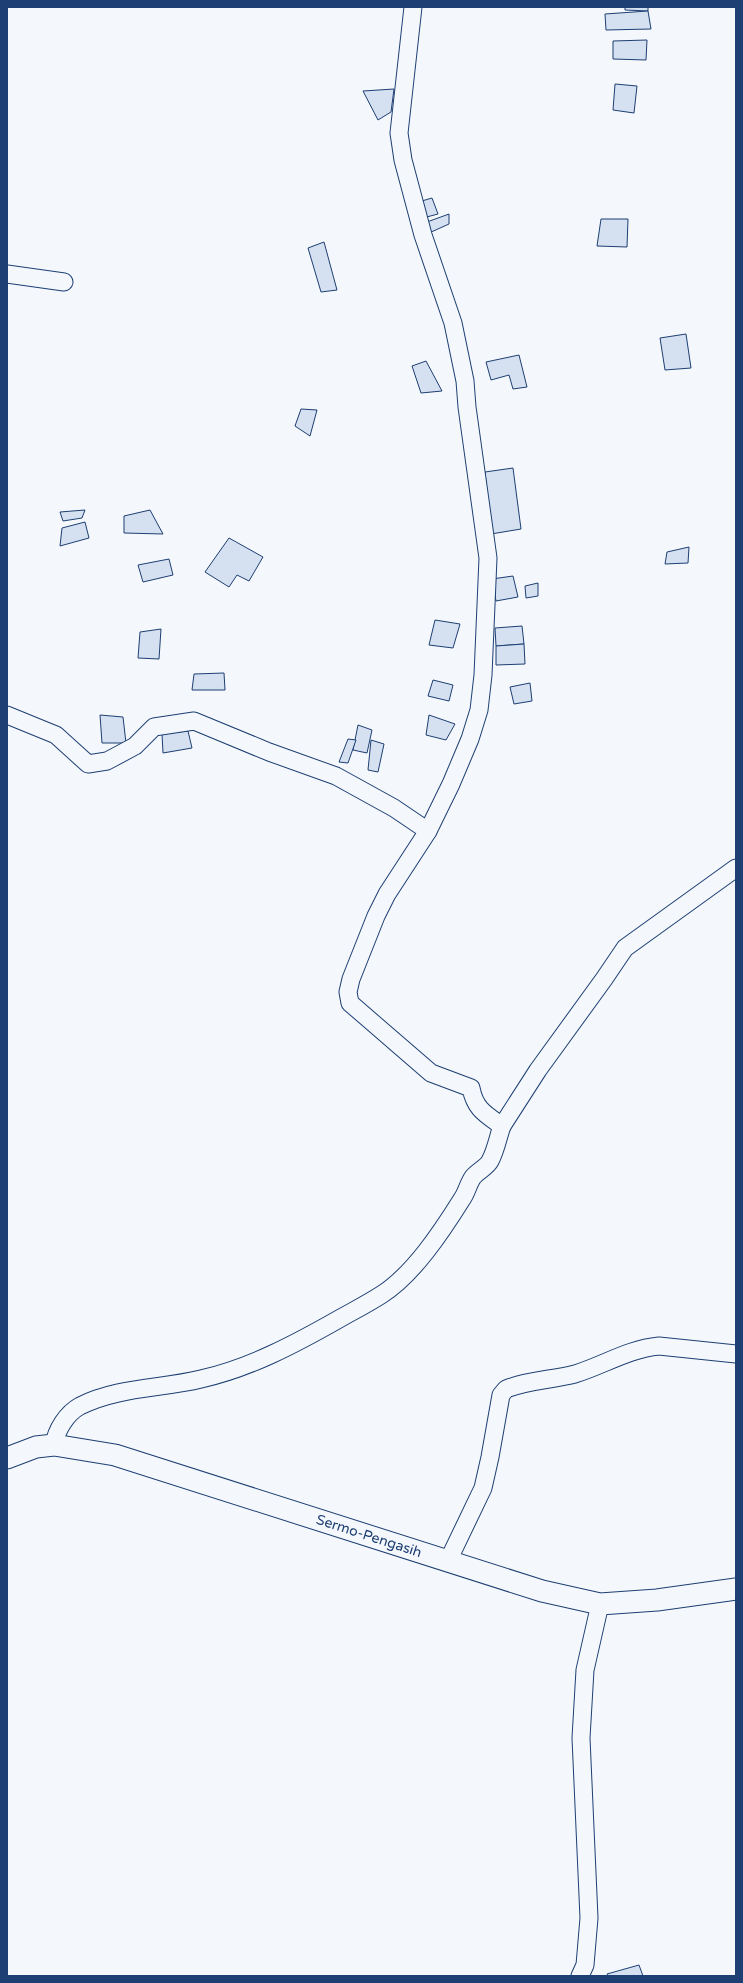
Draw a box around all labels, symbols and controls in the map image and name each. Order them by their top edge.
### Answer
street label: Sermo-Pengasih [314,1511,424,1561]

